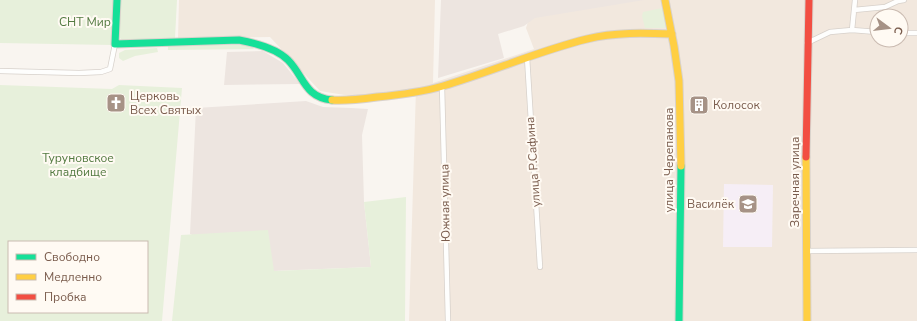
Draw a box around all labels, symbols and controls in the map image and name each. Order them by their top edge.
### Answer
north arrow [869,8,909,48]
park label: СНТ Мир [59,14,111,30]
text: С [890,25,906,37]
place label: Церковь Всех Святых [130,88,202,118]
church icon: Церковь Всех Святых [105,92,127,114]
building icon: Колосок [688,94,710,116]
place label: Колосок [713,97,760,113]
street label: улица Черепанова [661,107,677,213]
street label: улица Р.Сафина [522,116,544,208]
street label: Заречная улица [787,137,803,227]
park label: Туруновское кладбище [42,150,114,180]
street label: Южная улица [436,164,454,242]
school or university icon: Василёк [737,193,759,215]
place label: Василёк [687,196,735,212]
legend [8,241,148,313]
text: Свободно [44,249,100,265]
text: Медленно [44,269,102,285]
text: Пробка [44,289,87,305]

